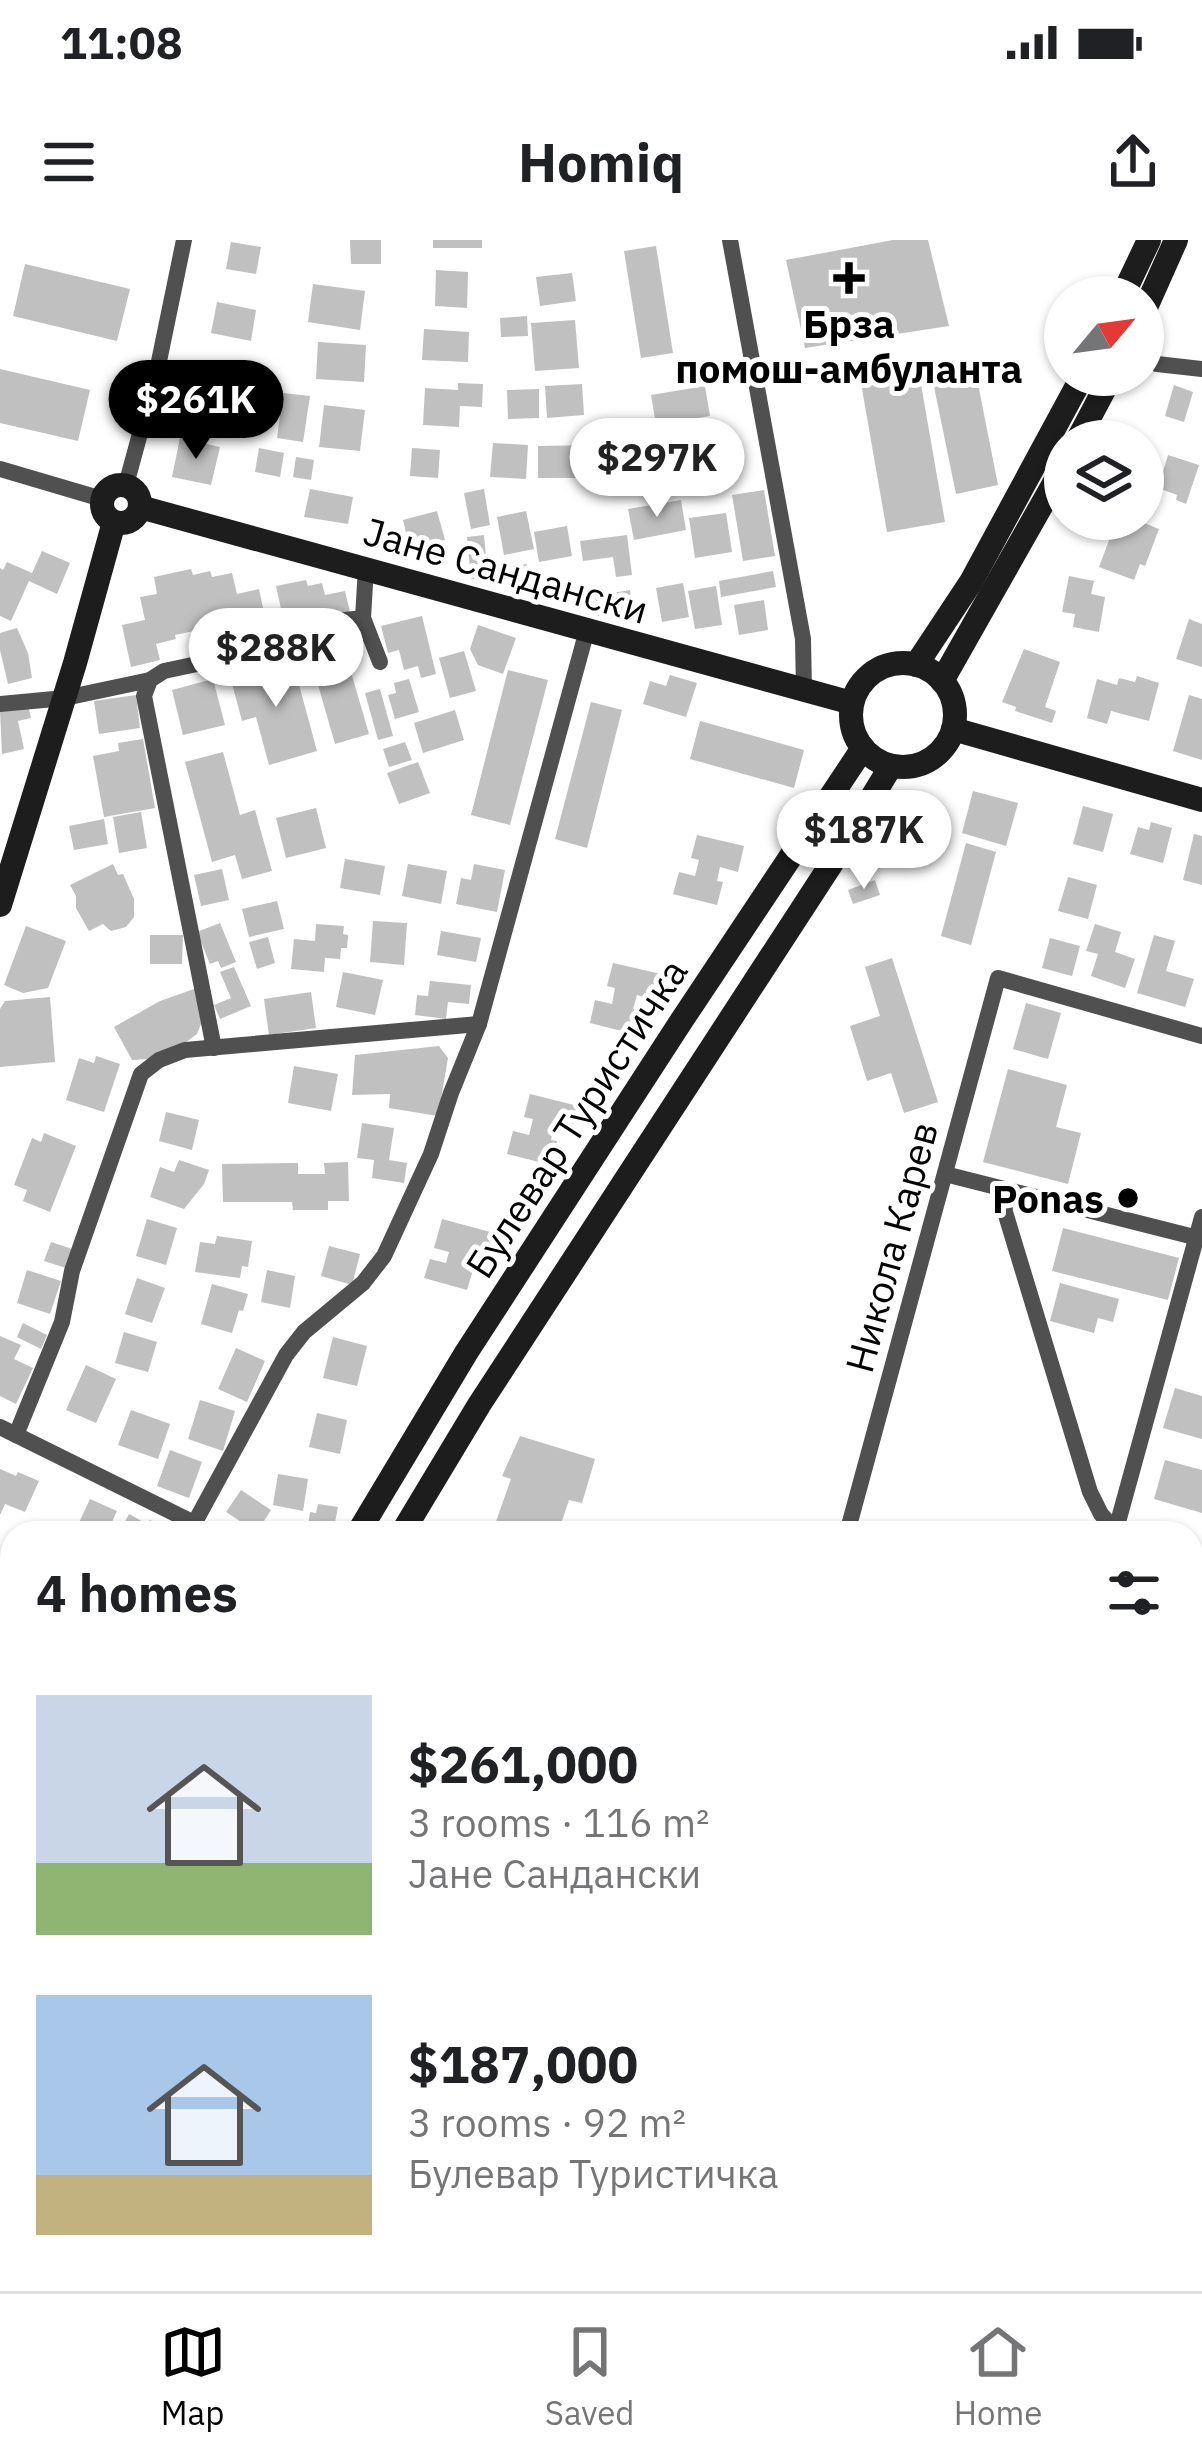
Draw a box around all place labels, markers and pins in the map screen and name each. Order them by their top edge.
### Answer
marker: Брза помош-амбуланта [833,262,865,294]
place label: Брза помош-амбуланта [675,298,1023,394]
pin: $261K [112,360,280,462]
pin: $297K [573,418,741,520]
pin: $288K [192,608,360,710]
pin: $187K [780,790,948,892]
place label: Ponas [992,1173,1104,1224]
marker: Ponas [1115,1185,1141,1211]

